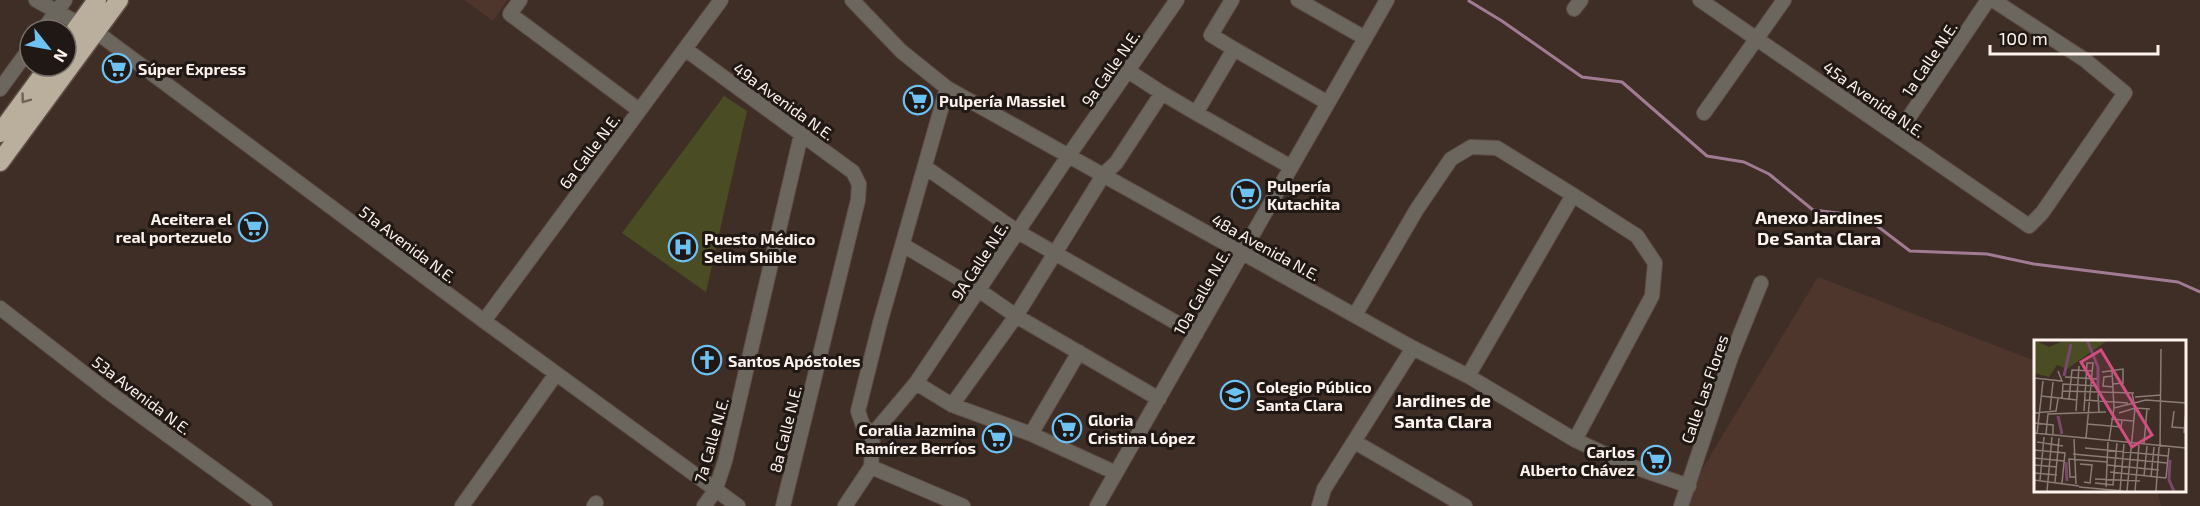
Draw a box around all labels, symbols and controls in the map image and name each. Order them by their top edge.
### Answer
north arrow [18,18,78,78]
street label: 1a Calle N.E. [1897,18,1961,100]
scale bar [1990,18,2158,56]
street label: 9a Calle N.E. [1077,26,1143,110]
text: 100 m [1999,27,2048,49]
text: N [50,46,72,66]
supermarket icon: Súper Express [101,52,133,84]
street label: 45a Avenida N.E. [1820,57,1928,141]
street label: 49a Avenida N.E. [730,58,838,144]
place label: Súper Express [138,59,246,78]
supermarket icon: Pulpería Massiel [902,84,934,116]
place label: Pulpería Massiel [939,91,1066,110]
one-way arrow [21,93,32,104]
street label: 6a Calle N.E. [555,110,623,192]
place label: Pulpería Kutachita [1267,176,1340,213]
supermarket icon: Pulpería Kutachita [1230,178,1262,210]
street label: 51a Avenida N.E. [356,202,460,286]
district label: Anexo Jardines De Santa Clara [1755,206,1883,249]
place label: Aceitera el real portezuelo [116,209,233,246]
street label: 48a Avenida N.E. [1209,209,1323,285]
supermarket icon: Aceitera el real portezuelo [237,211,269,243]
street label: 9A Calle N.E. [947,218,1011,304]
place label: Puesto Médico Selim Shible [704,229,815,266]
hospital icon: Puesto Médico Selim Shible [667,231,699,263]
street label: 10a Calle N.E. [1169,246,1233,338]
street label: Calle Las Flores [1677,332,1731,446]
inset map [2034,340,2185,491]
church icon: Santos Apóstoles [691,344,723,376]
place label: Santos Apóstoles [728,351,860,370]
street label: 53a Avenida N.E. [89,352,195,438]
place label: Colegio Público Santa Clara [1256,377,1372,414]
school or university icon: Colegio Público Santa Clara [1219,379,1251,411]
street label: 8a Calle N.E. [765,383,805,475]
district label: Jardines de Santa Clara [1394,389,1492,432]
street label: 7a Calle N.E. [690,395,732,485]
place label: Gloria Cristina López [1088,410,1195,447]
supermarket icon: Gloria Cristina López [1051,412,1083,444]
place label: Coralia Jazmina Ramírez Berríos [855,420,976,457]
supermarket icon: Coralia Jazmina Ramírez Berríos [981,422,1013,454]
place label: Carlos Alberto Chávez [1520,442,1635,479]
supermarket icon: Carlos Alberto Chávez [1640,444,1672,476]

